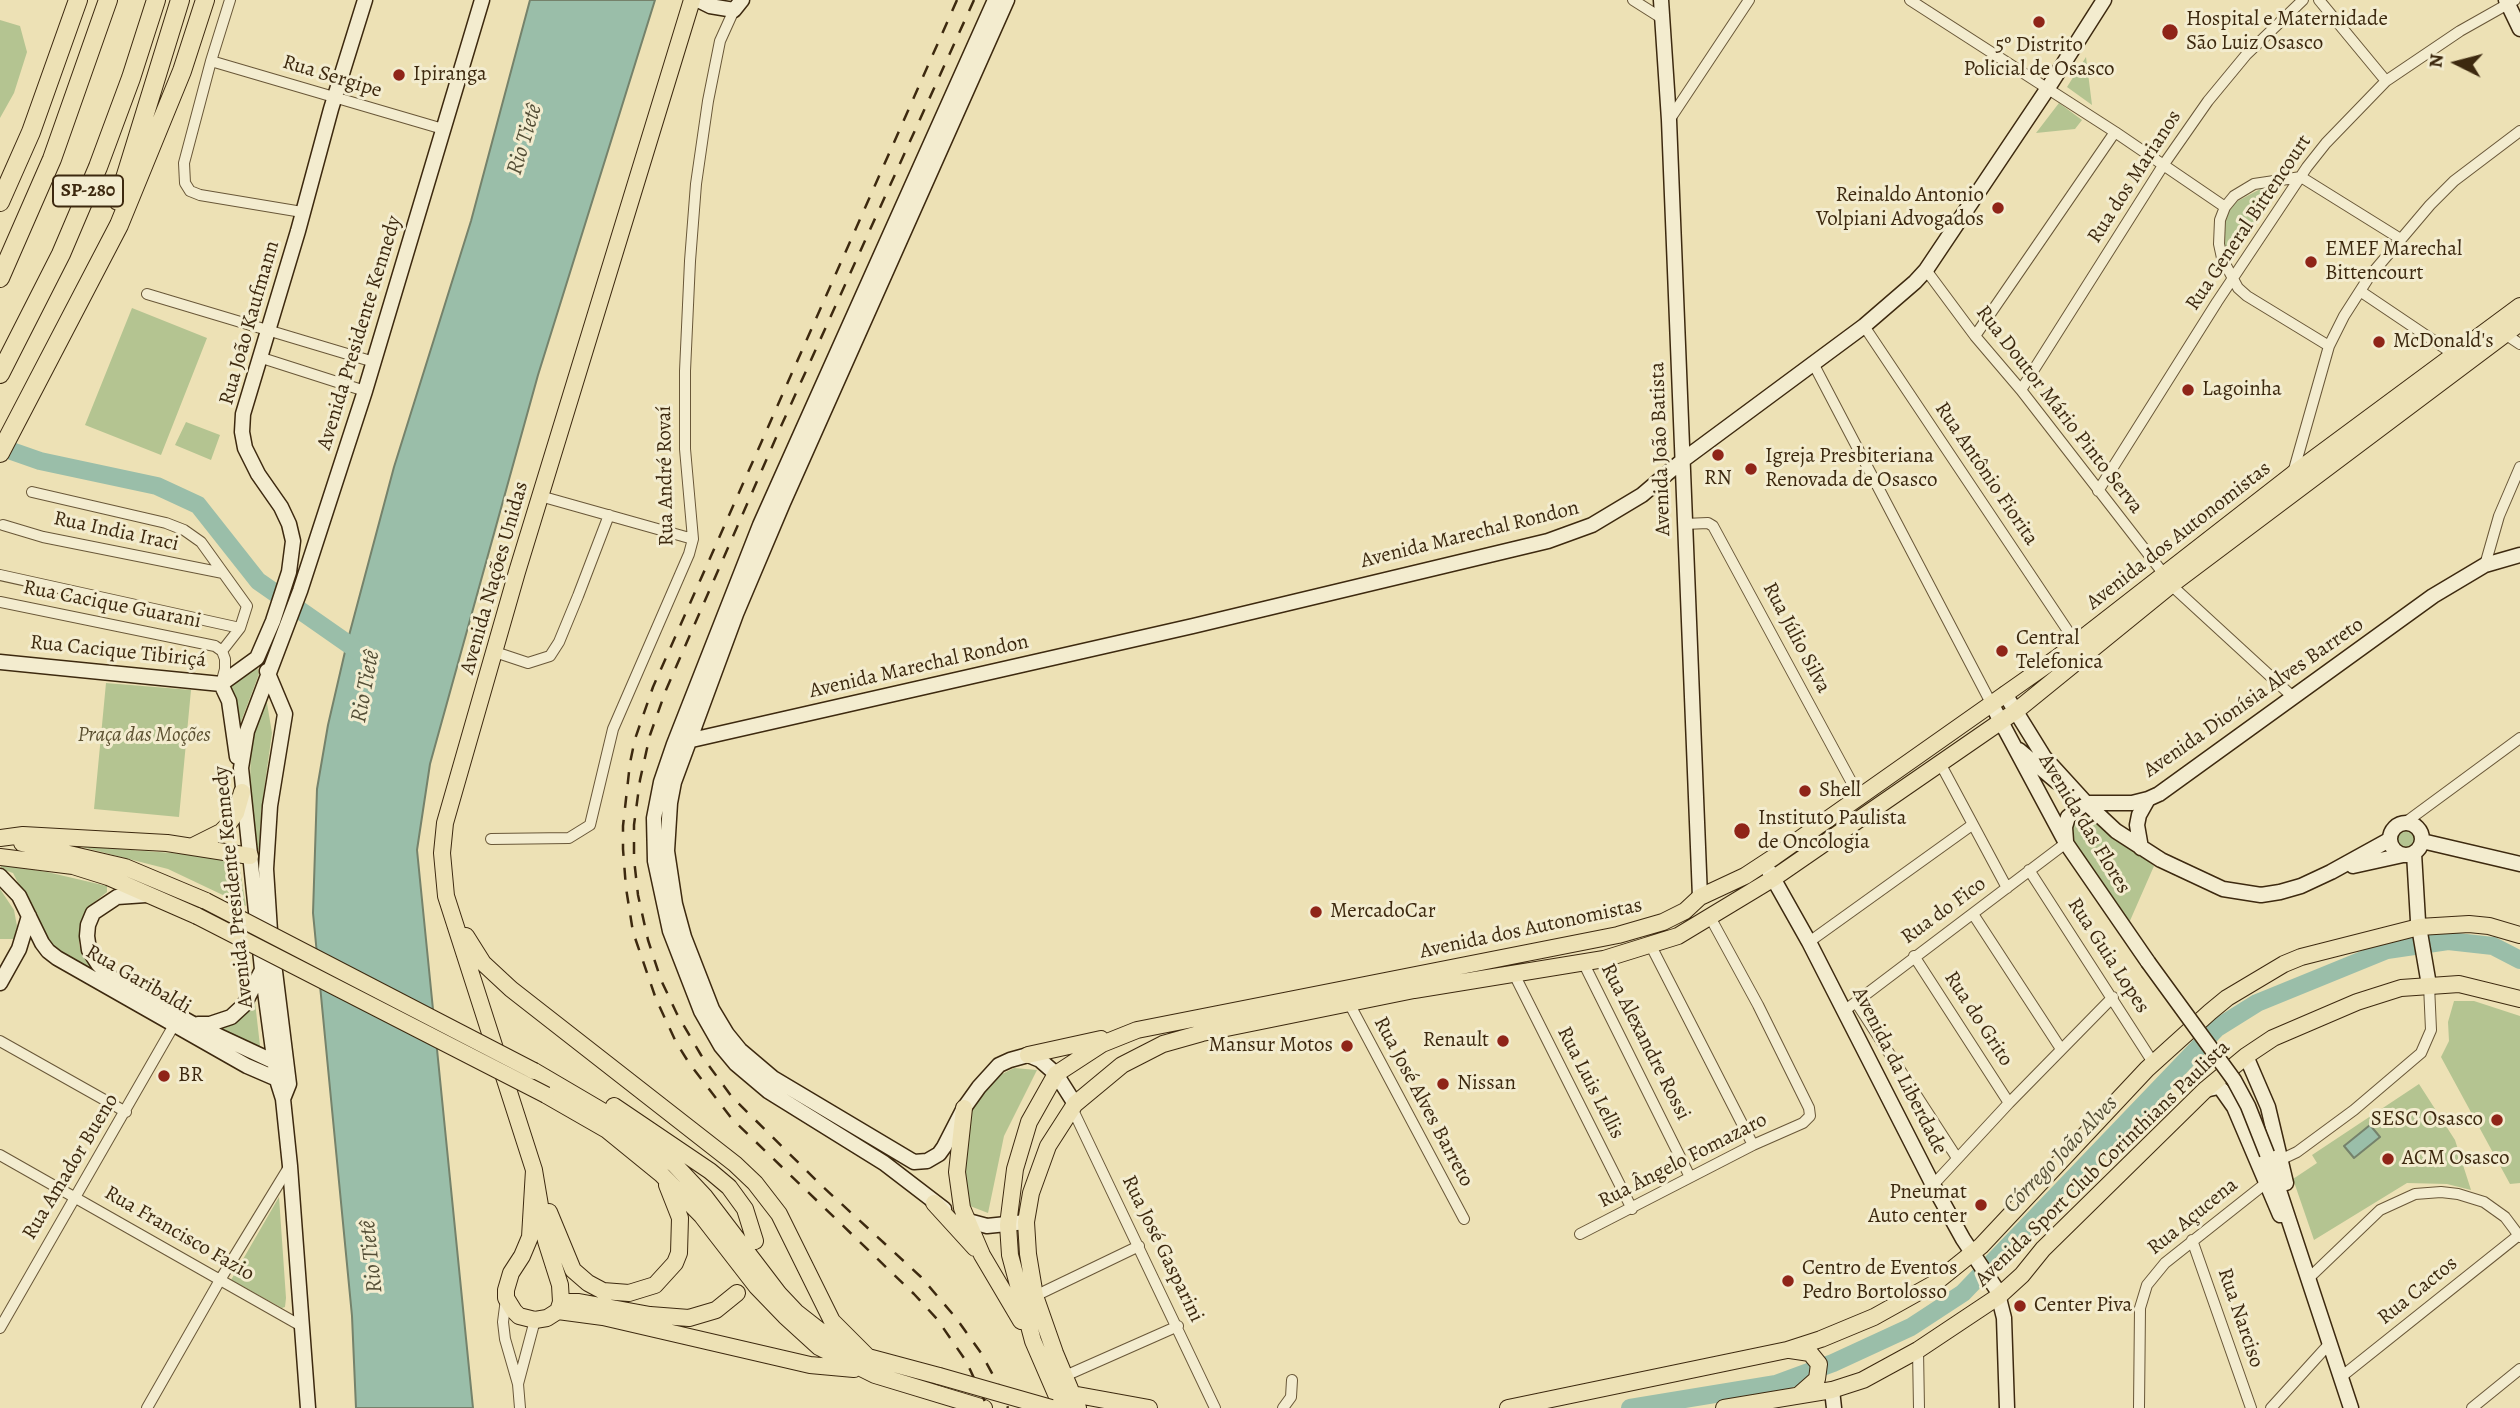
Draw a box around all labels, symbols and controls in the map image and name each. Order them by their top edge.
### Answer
place label: Hospital e Maternidade São Luiz Osasco [2186,7,2388,57]
marker: 5º Distrito Policial de Osasco [2031,14,2047,30]
marker: Hospital e Maternidade São Luiz Osasco [2160,22,2180,42]
north arrow [2422,28,2492,98]
place label: 5º Distrito Policial de Osasco [1963,33,2115,83]
street label: Rua Sergipe [279,50,385,104]
text: N [2422,53,2450,69]
place label: Ipiranga [413,62,487,88]
marker: Ipiranga [391,67,407,83]
water label: Rio Tietê [501,102,549,178]
street label: Rua dos Marianos [2083,106,2187,248]
street label: Rua General Bittencourt [2181,130,2317,316]
road number: SP-280 [53,176,123,206]
place label: Reinaldo Antonio Volpiani Advogados [1816,183,1984,233]
marker: Reinaldo Antonio Volpiani Advogados [1990,200,2006,216]
street label: Avenida Presidente Kennedy [312,213,408,453]
place label: EMEF Marechal Bittencourt [2325,237,2462,287]
street label: Rua João Kaufmann [214,238,286,408]
marker: EMEF Marechal Bittencourt [2303,254,2319,270]
street label: Rua Doutor Mário Pinto Serva [1970,301,2148,519]
place label: McDonald's [2393,329,2494,355]
marker: McDonald's [2371,334,2387,350]
street label: Avenida João Batista [1645,362,1677,536]
place label: Lagoinha [2202,377,2282,403]
marker: Lagoinha [2180,382,2196,398]
street label: Rua Antônio Fiorita [1929,397,2043,551]
street label: Rua André Rovaí [652,406,680,546]
place label: Igreja Presbiteriana Renovada de Osasco [1765,444,1937,494]
marker: RN [1710,447,1726,463]
street label: Avenida dos Autonomistas [2082,456,2276,616]
marker: Igreja Presbiteriana Renovada de Osasco [1743,461,1759,477]
place label: RN [1704,466,1732,492]
street label: Avenida Nações Unidas [455,479,535,677]
street label: Avenida Marechal Rondon [1358,496,1582,574]
street label: Rua India Iraci [51,506,181,558]
street label: Rua Cacique Guarani [21,575,203,635]
street label: Rua Júlio Silva [1756,578,1836,698]
street label: Avenida Dionísia Alves Barreto [2139,612,2369,784]
place label: Central Telefonica [2016,626,2103,676]
street label: Rua Cacique Tibiriçá [29,630,207,674]
street label: Avenida Marechal Rondon [807,630,1031,704]
marker: Central Telefonica [1994,643,2010,659]
water label: Rio Tietê [346,649,386,725]
park label: Praça das Moções [77,723,211,749]
street label: Avenida das Flores [2032,750,2136,898]
street label: Avenida Presidente Kennedy [209,765,259,1009]
place label: Shell [1819,778,1861,804]
marker: Shell [1797,783,1813,799]
place label: Instituto Paulista de Oncologia [1758,806,1907,856]
marker: Instituto Paulista de Oncologia [1732,821,1752,841]
street label: Rua do Fico [1897,872,1991,950]
street label: Avenida dos Autonomistas [1417,893,1645,965]
street label: Rua Guia Lopes [2061,894,2155,1018]
place label: MercadoCar [1330,899,1436,925]
marker: MercadoCar [1308,904,1324,920]
street label: Rua Garibaldi [81,940,195,1020]
street label: Rua Alexandre Rossi [1595,959,1695,1125]
street label: Rua do Grito [1938,967,2018,1071]
street label: Avenida da Liberdade [1846,983,1952,1159]
street label: Rua José Alves Barreto [1368,1013,1478,1191]
street label: Rua Luis Lellis [1551,1023,1629,1143]
place label: Renault [1423,1028,1489,1054]
place label: Mansur Motos [1208,1033,1333,1059]
marker: Renault [1495,1033,1511,1049]
street label: Avenida Sport Club Corinthians Paulista [1970,1035,2236,1293]
marker: Mansur Motos [1339,1038,1355,1054]
place label: BR [178,1063,203,1089]
marker: BR [156,1068,172,1084]
place label: Nissan [1457,1071,1516,1097]
marker: Nissan [1435,1076,1451,1092]
street label: Rua Amador Bueno [17,1089,125,1245]
water label: Córrego João Alves [1998,1090,2124,1220]
place label: SESC Osasco [2371,1107,2483,1133]
street label: Rua Ângelo Fomazaro [1595,1108,1771,1214]
marker: SESC Osasco [2489,1112,2505,1128]
place label: ACM Osasco [2402,1146,2509,1172]
marker: ACM Osasco [2380,1151,2396,1167]
street label: Rua José Gasparini [1116,1171,1208,1327]
street label: Rua Açucena [2143,1173,2243,1261]
place label: Pneumat Auto center [1868,1180,1967,1230]
street label: Rua Francisco Fazio [99,1181,259,1287]
marker: Pneumat Auto center [1973,1197,1989,1213]
water label: Rio Tietê [355,1220,389,1294]
street label: Rua Cactos [2373,1251,2463,1331]
place label: Centro de Eventos Pedro Bortolosso [1802,1256,1957,1306]
street label: Rua Narciso [2211,1265,2269,1371]
marker: Centro de Eventos Pedro Bortolosso [1780,1273,1796,1289]
place label: Center Piva [2034,1293,2132,1319]
marker: Center Piva [2012,1298,2028,1314]

